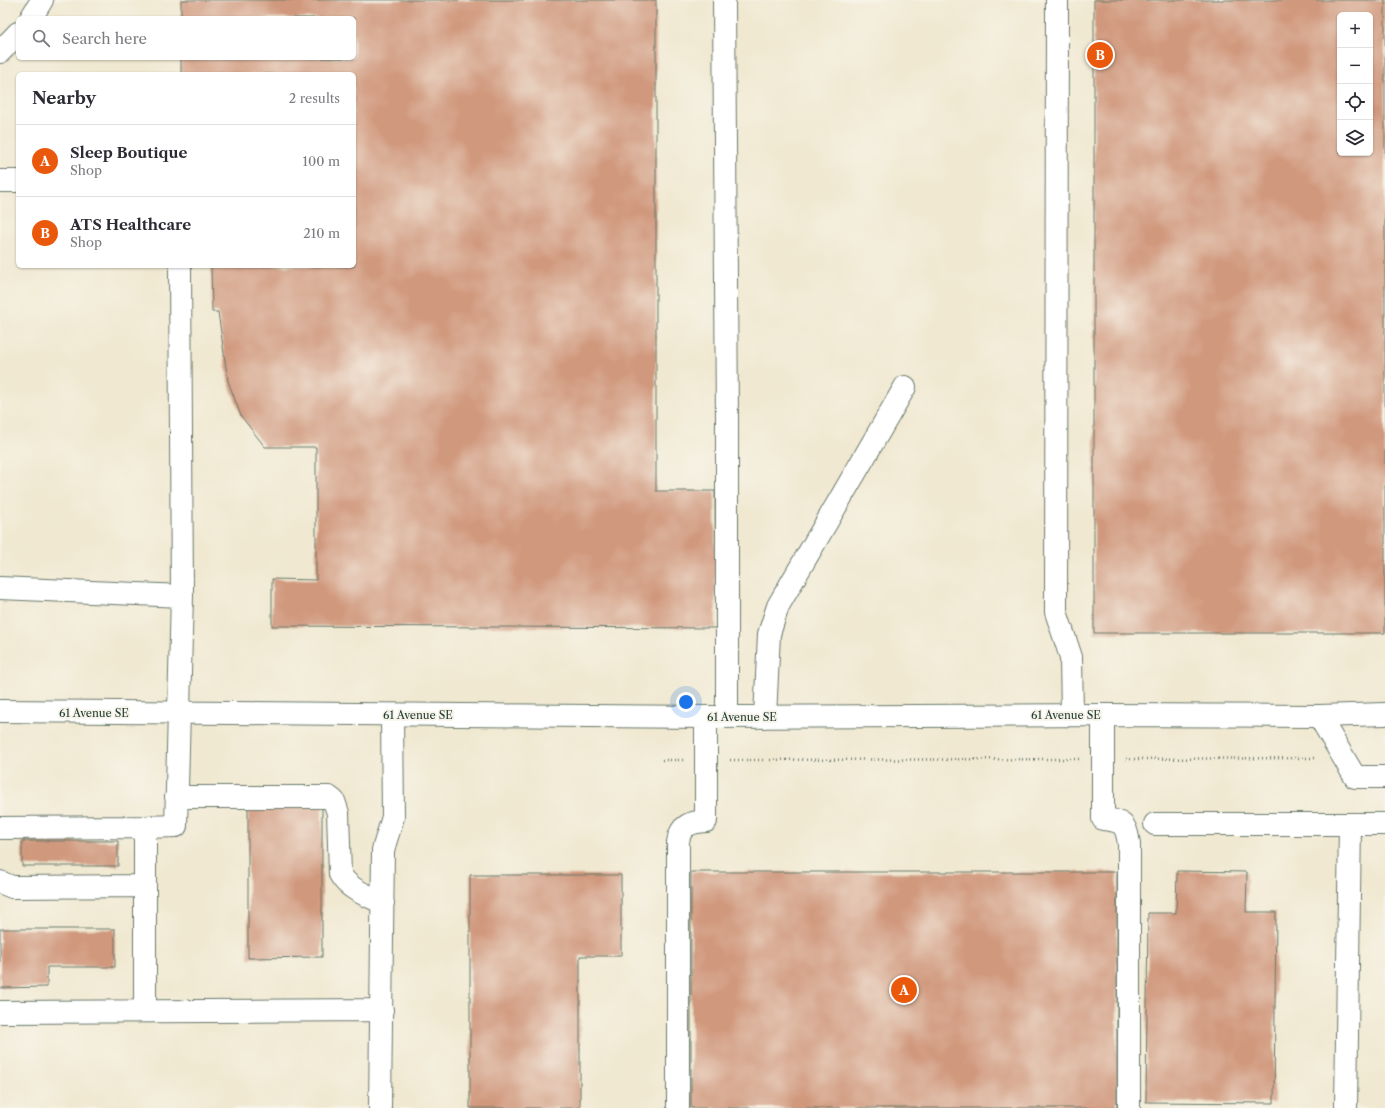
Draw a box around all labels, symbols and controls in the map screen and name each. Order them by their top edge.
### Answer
map controls [1337,12,1373,156]
button: + [1337,12,1373,48]
search box [16,16,356,60]
icon: search [30,27,52,49]
text: Search here [62,29,147,48]
pin: B [1087,40,1113,70]
button: − [1337,48,1373,84]
button: locate [1337,84,1373,120]
text: Nearby [32,88,96,108]
text: 2 results [289,90,340,106]
button: layers [1337,120,1373,156]
text: Sleep Boutique [70,143,187,162]
text: A [40,153,50,169]
text: 100 m [302,153,340,169]
text: Shop [70,162,102,178]
text: ATS Healthcare [70,215,191,234]
text: B [40,225,50,241]
text: 210 m [303,225,340,241]
text: Shop [70,234,102,250]
your location [676,692,696,712]
street label: 61 Avenue SE [59,706,129,720]
street label: 61 Avenue SE [383,708,453,722]
street label: 61 Avenue SE [1031,708,1101,722]
street label: 61 Avenue SE [707,710,777,724]
pin: A [891,975,917,1005]

